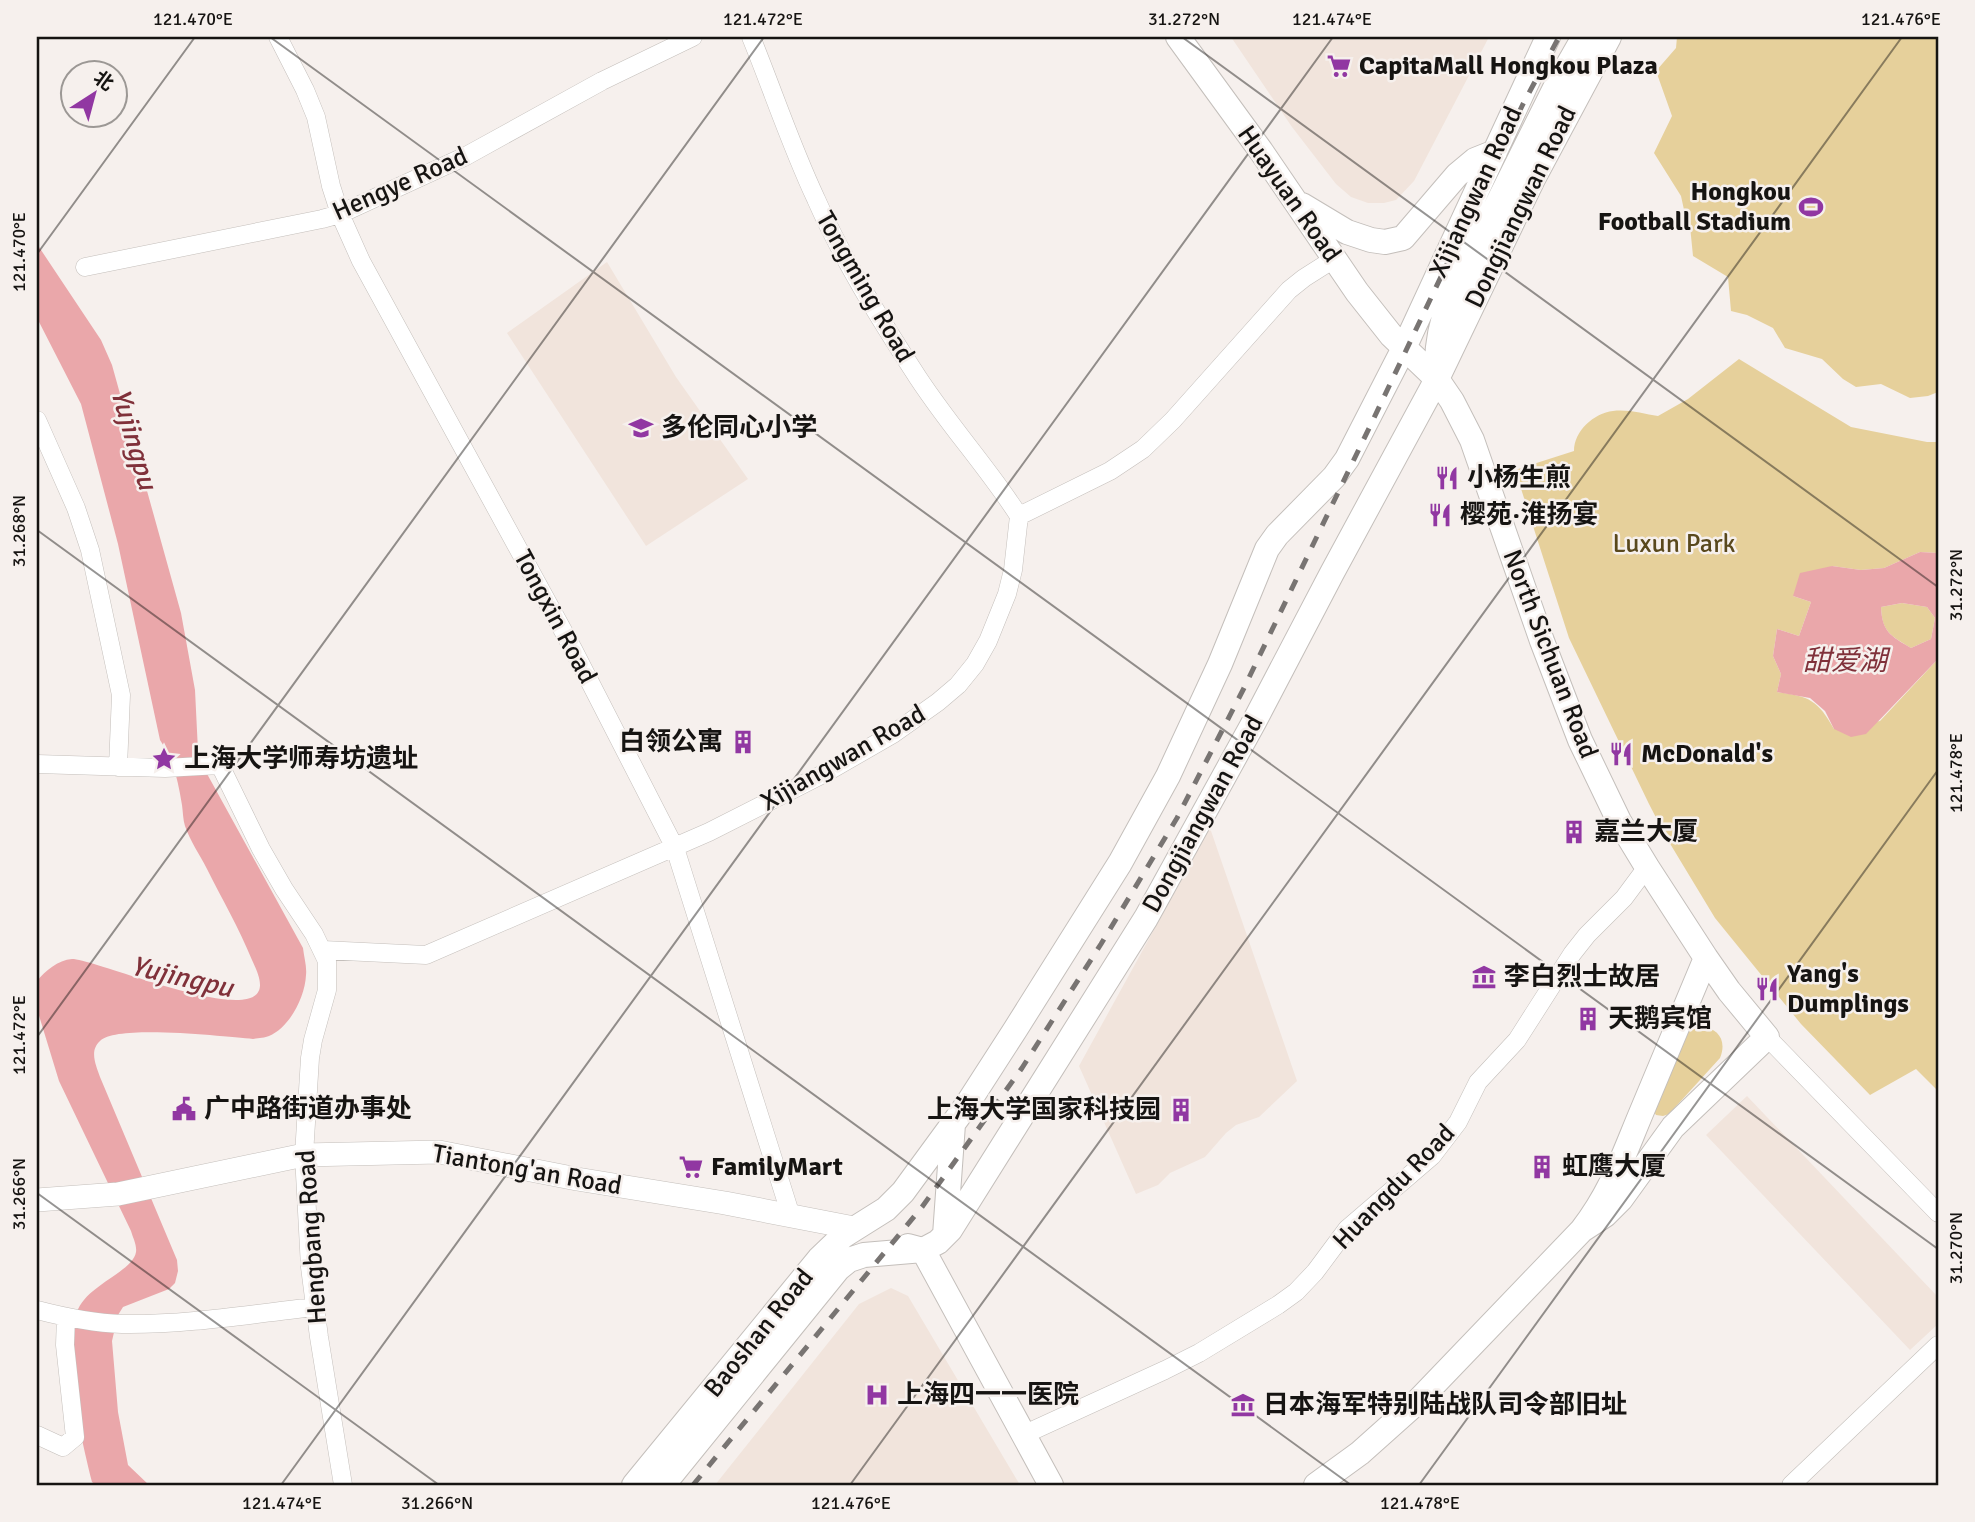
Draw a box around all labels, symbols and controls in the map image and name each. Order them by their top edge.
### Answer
text: 121.470°E [153,8,233,30]
text: 121.472°E [723,8,803,30]
text: 31.272°N [1148,8,1220,30]
text: 121.474°E [1292,8,1372,30]
text: 121.476°E [1861,8,1941,30]
place label: CapitaMall Hongkou Plaza [1359,50,1658,82]
supermarket icon: CapitaMall Hongkou Plaza [1325,52,1353,80]
north arrow [60,60,130,130]
text: 北 [89,66,118,96]
street label: Xijiangwan Road [1422,101,1530,283]
street label: Dongjiangwan Road [1458,101,1584,313]
street label: Huayuan Road [1230,119,1348,269]
street label: Hengye Road [327,140,473,228]
place label: Hongkou Football Stadium [1598,176,1791,238]
sports icon: Hongkou Football Stadium [1797,193,1825,221]
street label: Tongming Road [809,206,921,368]
text: 121.470°E [8,212,30,292]
water label: Yujingpu [103,384,165,495]
place label: 多伦同心小学 [661,412,817,444]
school or university icon: 多伦同心小学 [627,414,655,442]
place label: 小杨生煎 [1467,462,1571,494]
restaurant icon: 小杨生煎 [1433,464,1461,492]
text: 31.268°N [8,495,30,567]
place label: 樱苑·淮扬宴 [1460,499,1599,531]
restaurant icon: 樱苑·淮扬宴 [1426,501,1454,529]
park label: Luxun Park [1612,528,1736,560]
street label: Tongxin Road [506,545,604,689]
street label: North Sichuan Road [1495,545,1605,763]
text: 31.272°N [1945,549,1967,621]
water label: 甜爱湖 [1803,644,1891,678]
street label: Xijiangwan Road [755,698,931,818]
street label: Dongjiangwan Road [1135,710,1271,918]
place label: 白领公寓 [619,726,723,758]
building icon: 白领公寓 [729,728,757,756]
text: 121.478°E [1945,733,1967,813]
place label: McDonald's [1641,738,1773,770]
restaurant icon: McDonald's [1607,740,1635,768]
place label: 上海大学师寿坊遗址 [184,743,418,775]
place icon: 上海大学师寿坊遗址 [150,745,178,773]
place label: 嘉兰大厦 [1594,816,1698,848]
building icon: 嘉兰大厦 [1560,818,1588,846]
water label: Yujingpu [128,949,238,1006]
place label: Yang's Dumplings [1786,958,1909,1020]
place label: 李白烈士故居 [1504,961,1660,993]
museum icon: 李白烈士故居 [1470,963,1498,991]
restaurant icon: Yang's Dumplings [1753,975,1781,1003]
text: 121.472°E [8,995,30,1075]
place label: 天鹅宾馆 [1608,1003,1712,1035]
building icon: 天鹅宾馆 [1574,1005,1602,1033]
place label: 广中路街道办事处 [204,1093,412,1125]
place label: 上海大学国家科技园 [927,1094,1161,1126]
public building icon: 广中路街道办事处 [170,1095,198,1123]
building icon: 上海大学国家科技园 [1167,1096,1195,1124]
street label: Huangdu Road [1326,1118,1462,1256]
street label: Tiantong'an Road [430,1138,624,1202]
street label: Hengbang Road [290,1149,334,1325]
place label: FamilyMart [711,1151,843,1183]
place label: 虹鹰大厦 [1562,1151,1666,1183]
supermarket icon: FamilyMart [677,1153,705,1181]
building icon: 虹鹰大厦 [1528,1153,1556,1181]
text: 31.266°N [8,1158,30,1230]
text: 31.270°N [1945,1212,1967,1284]
street label: Baoshan Road [697,1262,821,1404]
place label: 上海四一一医院 [897,1379,1079,1411]
hospital icon: 上海四一一医院 [863,1381,891,1409]
place label: 日本海军特别陆战队司令部旧址 [1263,1389,1627,1421]
museum icon: 日本海军特别陆战队司令部旧址 [1229,1391,1257,1419]
text: 121.474°E [242,1492,322,1514]
text: 31.266°N [401,1492,473,1514]
text: 121.476°E [811,1492,891,1514]
text: 121.478°E [1380,1492,1460,1514]

